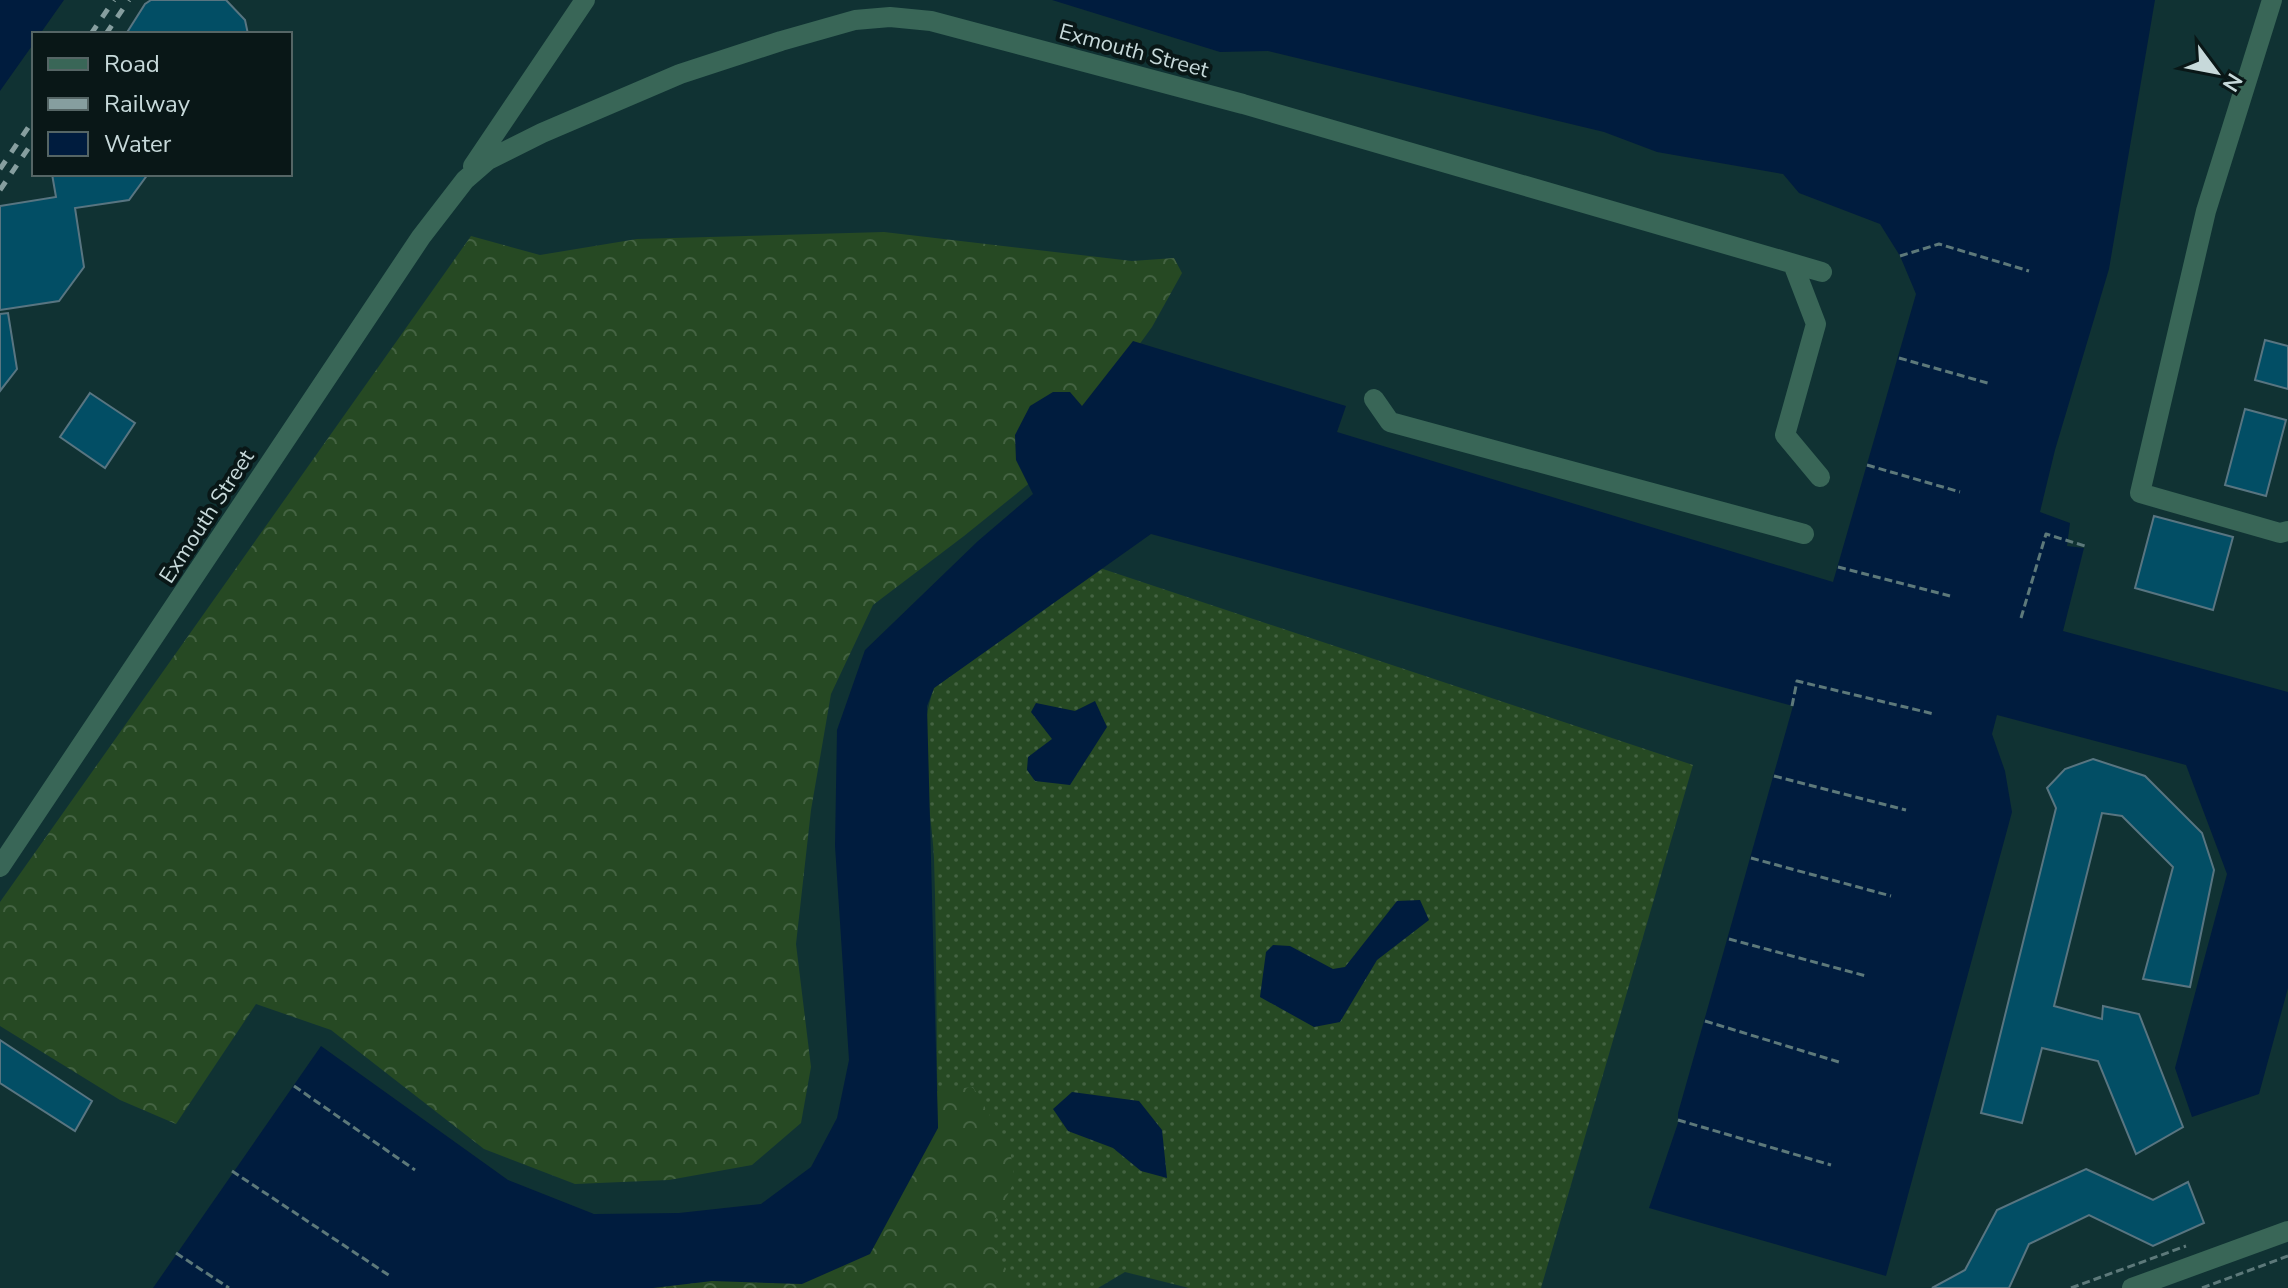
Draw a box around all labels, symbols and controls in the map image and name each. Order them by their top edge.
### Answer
street label: Exmouth Street [1056,17,1212,85]
legend [32,32,292,176]
north arrow [2176,32,2256,112]
text: Road [104,48,160,80]
text: N [2215,67,2249,97]
text: Railway [104,88,191,120]
text: Water [104,128,172,160]
street label: Exmouth Street [152,444,261,589]

